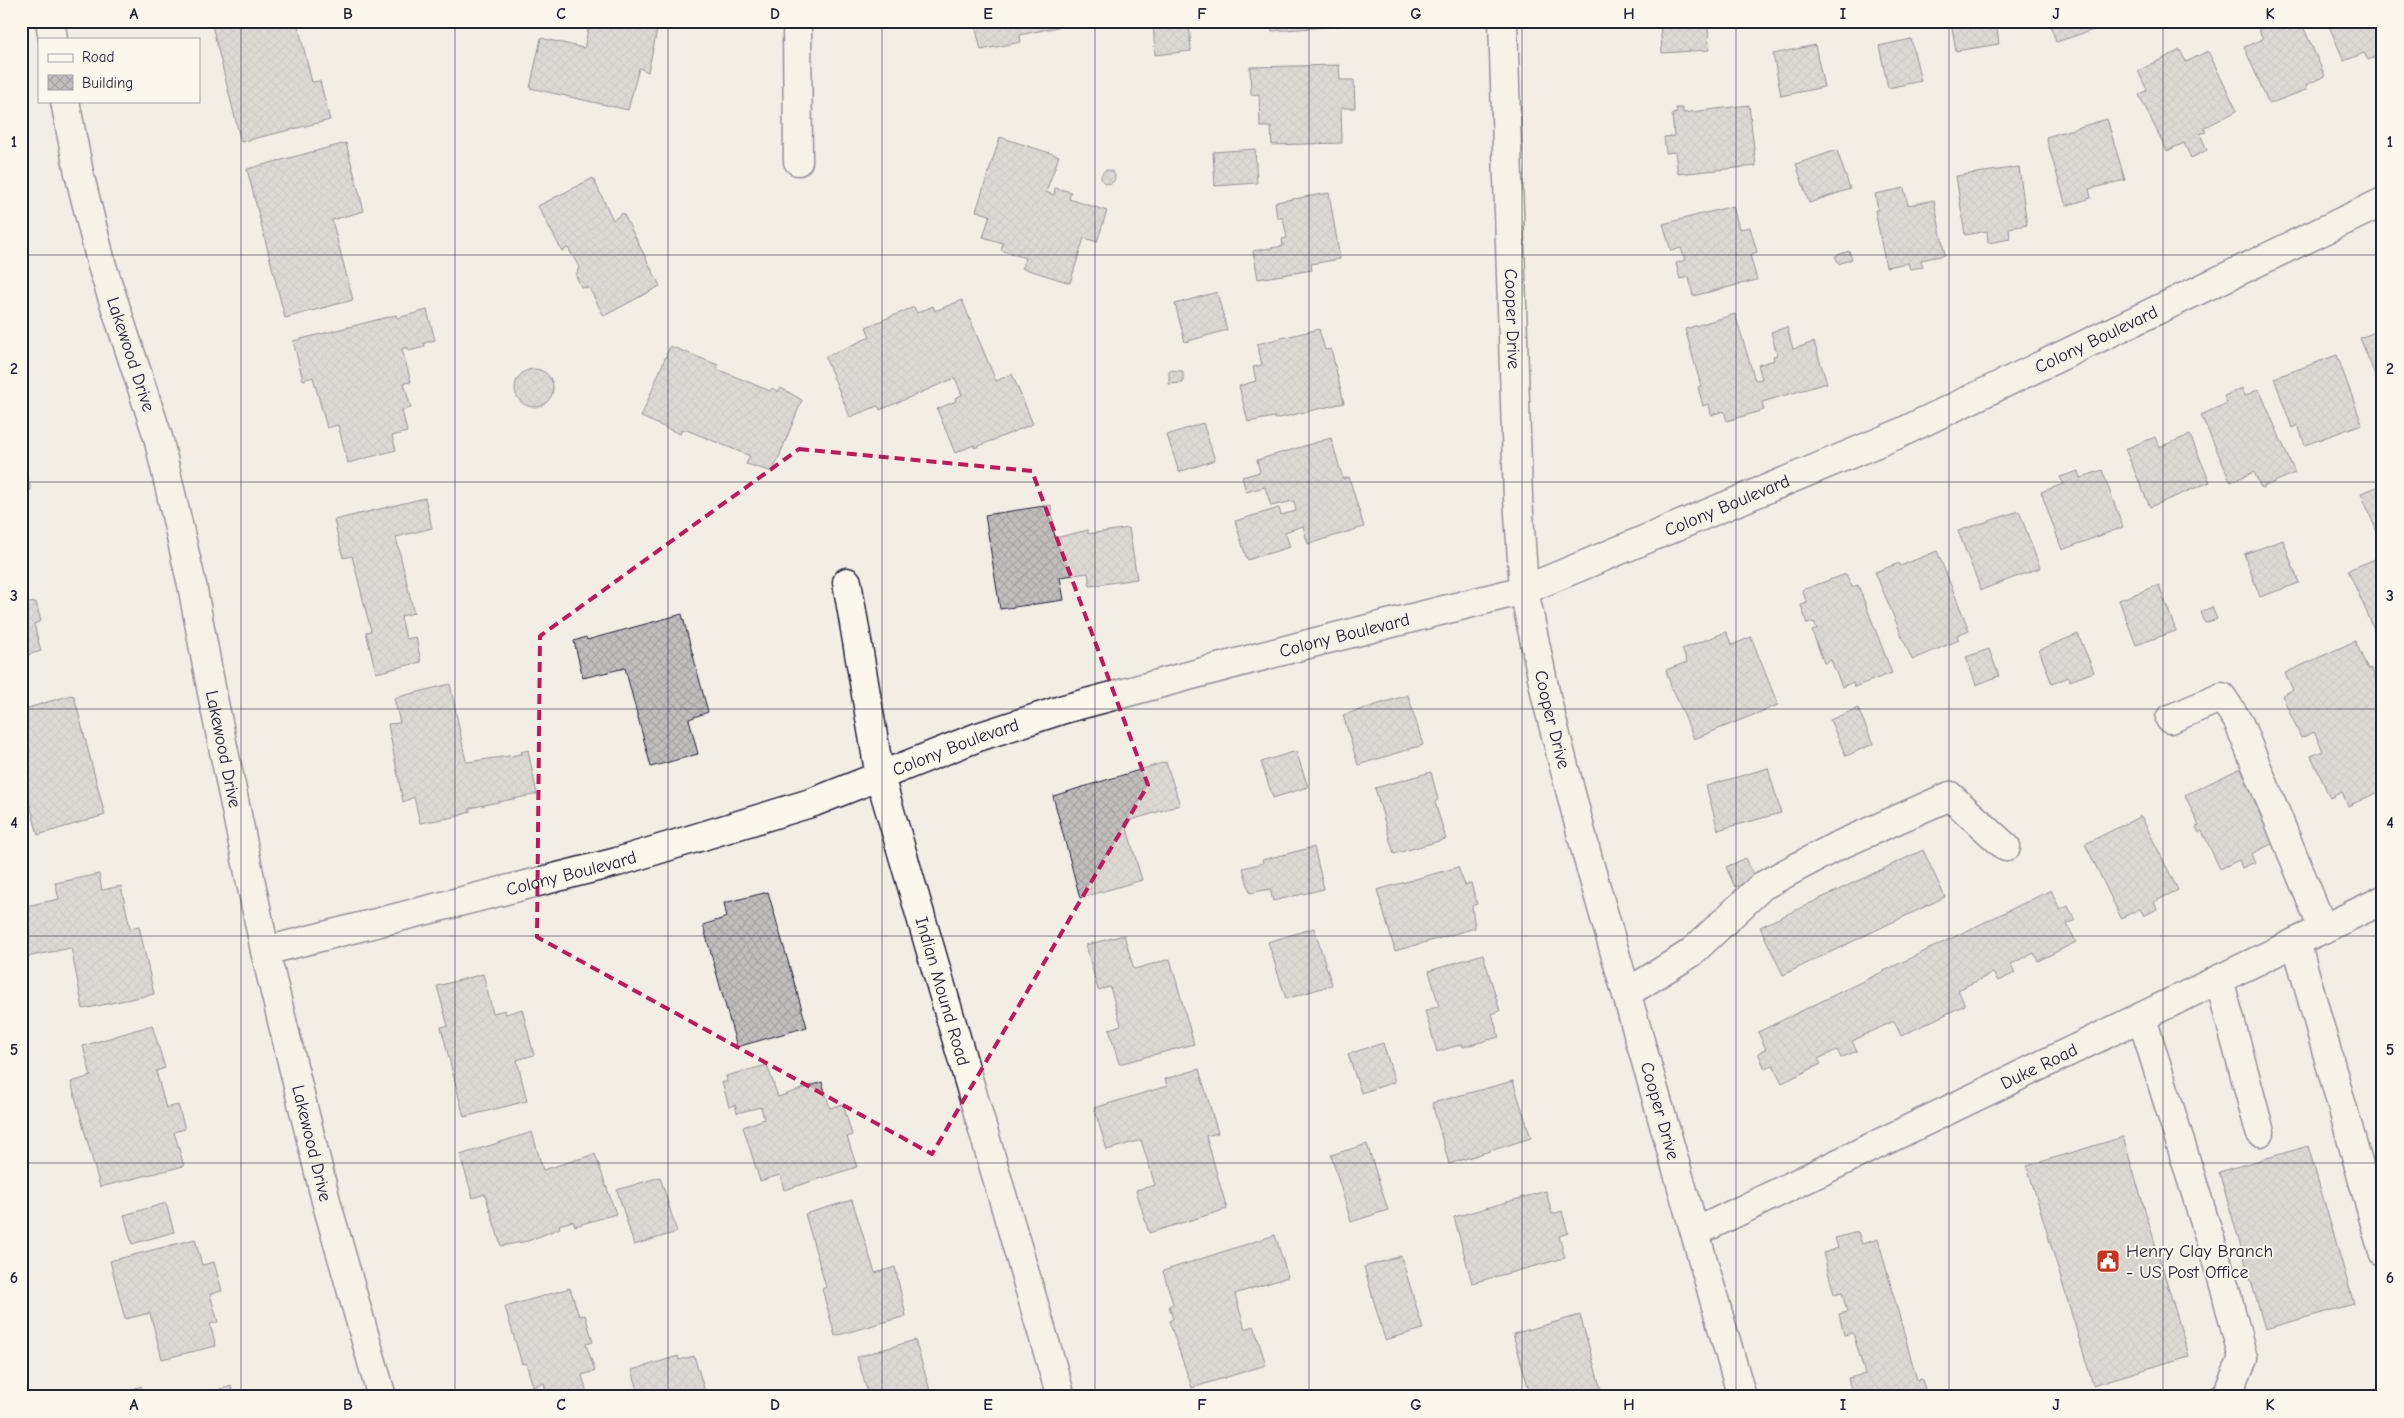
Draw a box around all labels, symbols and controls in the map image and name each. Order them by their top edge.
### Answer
text: A [130,5,139,23]
text: B [343,5,353,23]
text: C [556,5,566,23]
text: D [770,5,780,23]
text: E [983,5,993,23]
text: F [1197,5,1207,23]
text: G [1410,5,1422,23]
text: H [1623,5,1635,23]
text: I [1840,5,1846,23]
text: J [2052,5,2060,23]
text: K [2265,5,2275,23]
legend [38,38,200,102]
text: Road [82,48,114,66]
text: Building [82,74,133,92]
text: 1 [11,133,17,151]
text: 1 [2387,133,2393,151]
street label: Cooper Drive [1500,268,1524,369]
street label: Lakewood Drive [102,294,159,414]
street label: Colony Boulevard [2031,301,2161,378]
text: 2 [10,360,18,378]
text: 2 [2386,360,2394,378]
street label: Colony Boulevard [1661,470,1793,541]
text: 3 [10,587,18,605]
text: 3 [2386,587,2394,605]
street label: Colony Boulevard [1277,608,1412,662]
street label: Cooper Drive [1530,668,1575,771]
street label: Lakewood Drive [201,689,246,810]
street label: Colony Boulevard [889,714,1022,780]
text: 4 [10,814,18,832]
text: 4 [2386,814,2394,832]
street label: Colony Boulevard [504,846,639,900]
street label: Indian Mound Road [911,914,974,1068]
street label: Duke Road [1997,1039,2081,1094]
text: 5 [10,1041,18,1059]
text: 5 [2386,1041,2394,1059]
street label: Cooper Drive [1636,1060,1684,1162]
street label: Lakewood Drive [288,1083,336,1204]
place label: Henry Clay Branch - US Post Office [2126,1241,2273,1283]
public building icon: Henry Clay Branch - US Post Office [2095,1248,2121,1274]
text: 6 [10,1269,18,1287]
text: 6 [2386,1269,2394,1287]
text: A [130,1396,139,1414]
text: B [343,1396,353,1414]
text: C [556,1396,566,1414]
text: D [770,1396,780,1414]
text: E [983,1396,993,1414]
text: F [1197,1396,1207,1414]
text: G [1410,1396,1422,1414]
text: H [1623,1396,1635,1414]
text: I [1840,1396,1846,1414]
text: J [2052,1396,2060,1414]
text: K [2265,1396,2275,1414]

